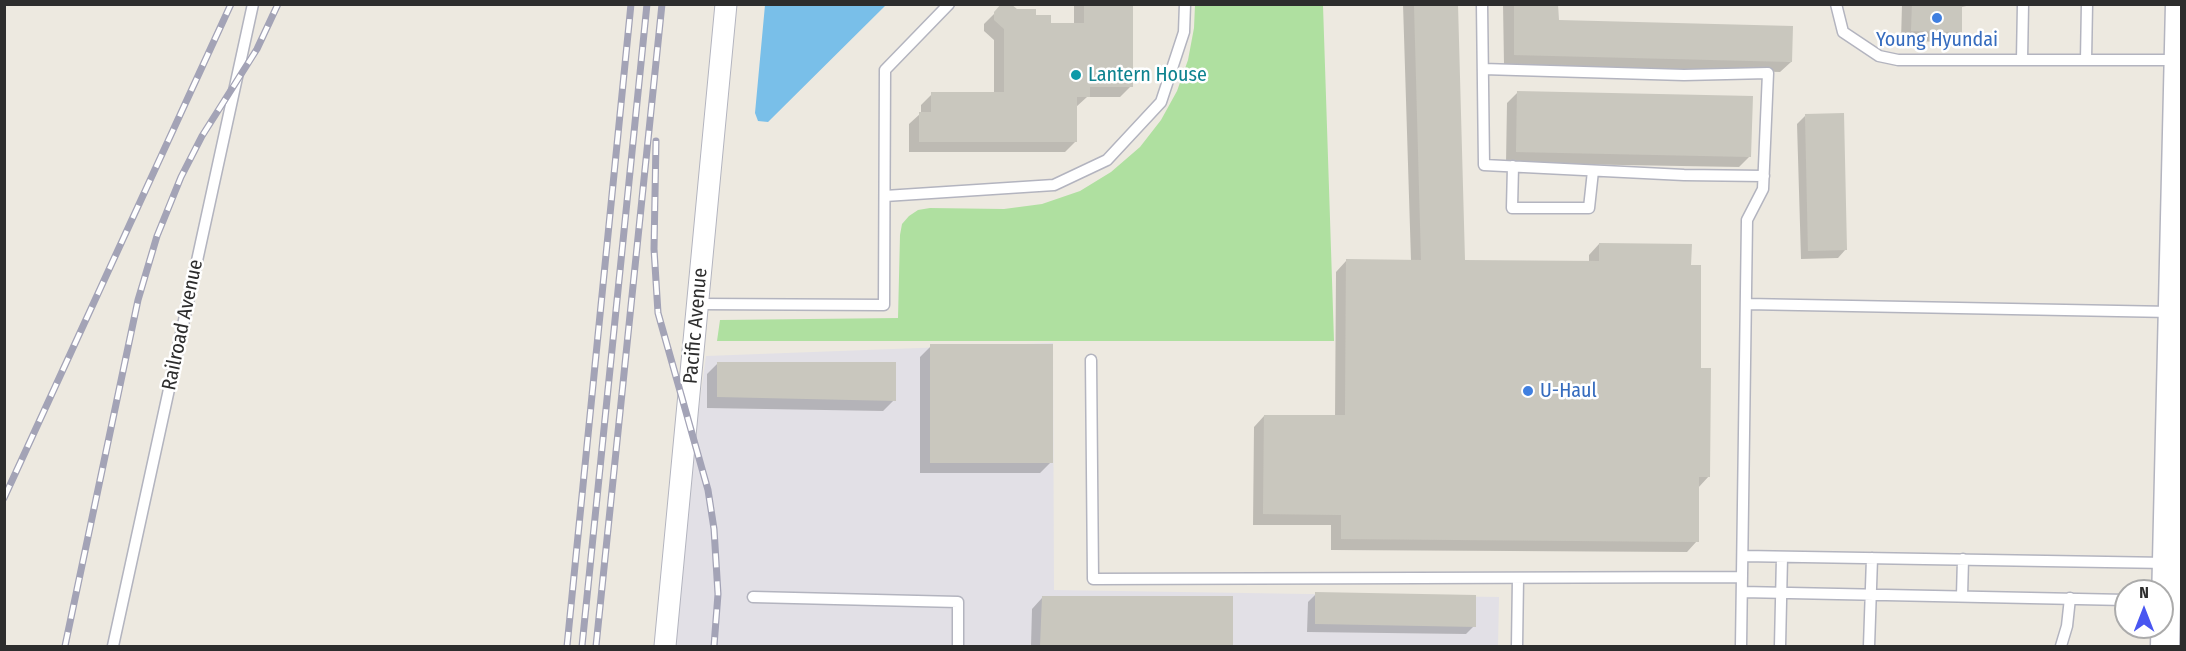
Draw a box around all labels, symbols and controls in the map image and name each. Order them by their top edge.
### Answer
marker: Young Hyundai [1930,11,1944,25]
place label: Young Hyundai [1876,28,1998,52]
place label: Lantern House [1088,63,1207,87]
marker: Lantern House [1069,68,1083,82]
street label: Railroad Avenue [157,258,209,392]
street label: Pacific Avenue [679,267,713,385]
place label: U-Haul [1540,379,1597,403]
marker: U-Haul [1521,384,1535,398]
north arrow [2114,579,2174,639]
text: N [2139,583,2149,602]

